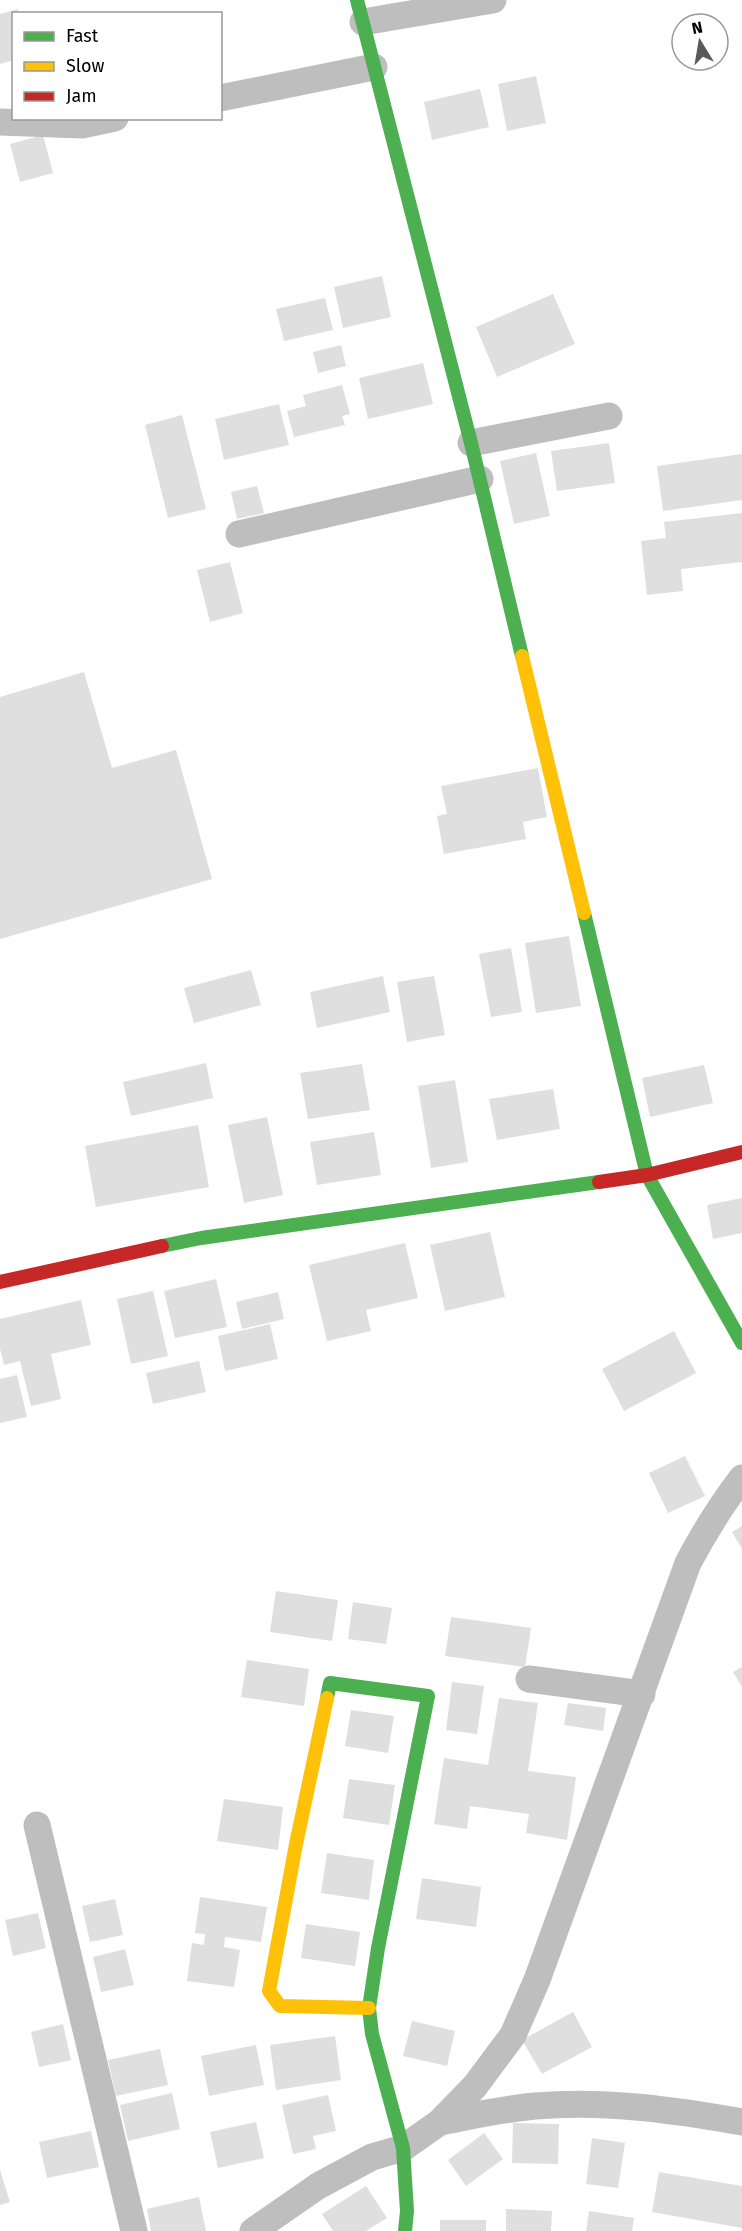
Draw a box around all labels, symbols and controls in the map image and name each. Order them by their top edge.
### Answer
legend [12,12,222,120]
north arrow [670,12,730,72]
text: N [690,17,704,38]
text: Fast [66,25,99,47]
text: Slow [66,55,105,77]
text: Jam [66,85,97,107]

